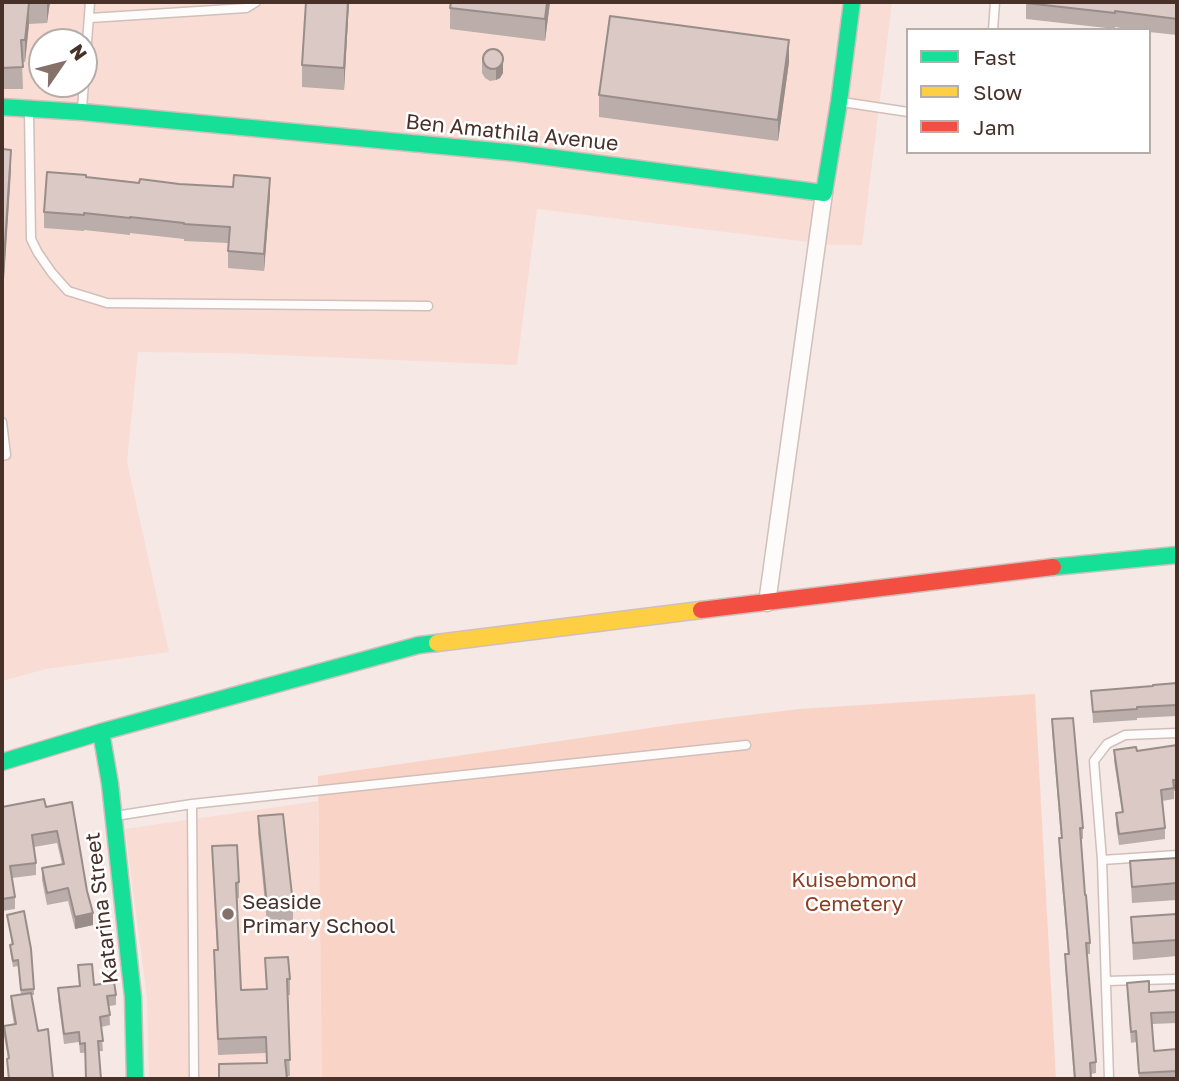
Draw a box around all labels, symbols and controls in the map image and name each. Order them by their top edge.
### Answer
north arrow [28,28,98,98]
legend [906,28,1151,154]
text: N [65,39,93,64]
text: Fast [973,44,1016,70]
text: Slow [973,79,1022,105]
street label: Ben Amathila Avenue [404,109,620,157]
text: Jam [973,114,1015,140]
street label: Katarina Street [80,831,124,985]
park label: Kuisebmond Cemetery [791,867,917,917]
place label: Seaside Primary School [242,889,396,939]
marker: Seaside Primary School [220,906,236,922]

